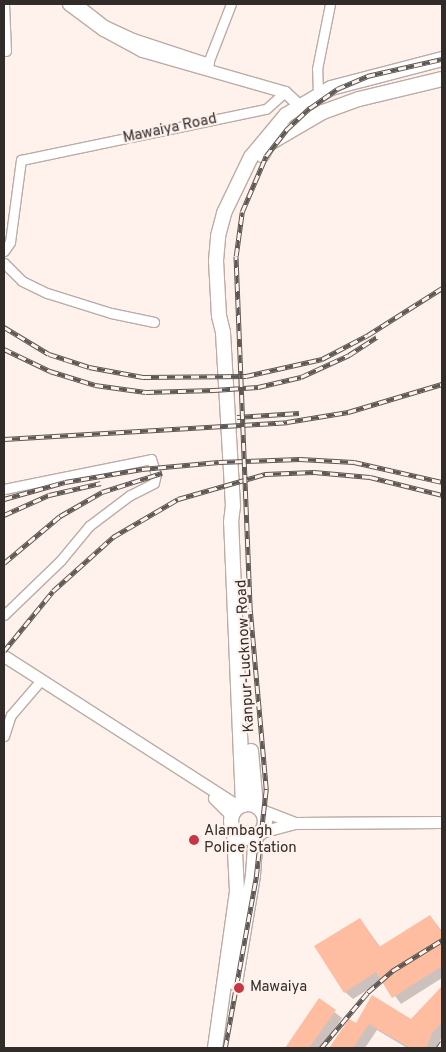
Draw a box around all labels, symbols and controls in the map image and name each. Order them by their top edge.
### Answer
street label: Mawaiya Road [121,110,219,148]
street label: Kanpur-Lucknow Road [233,579,259,733]
place label: Alambagh Police Station [204,822,297,857]
marker: Alambagh Police Station [188,834,200,846]
place label: Mawaiya [250,979,307,997]
marker: Mawaiya [232,981,246,995]

